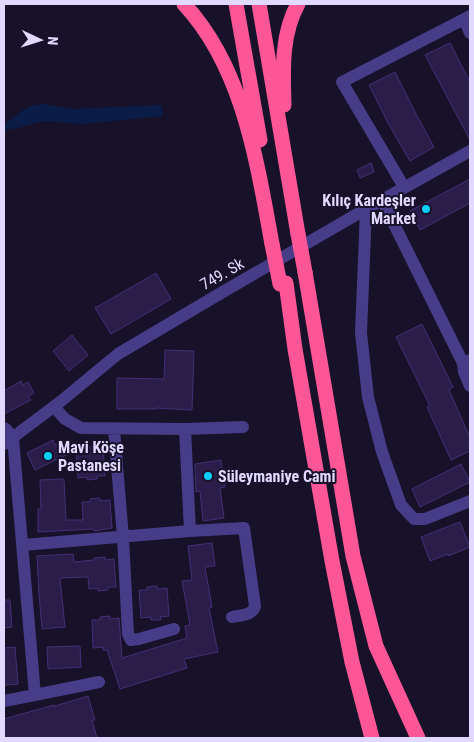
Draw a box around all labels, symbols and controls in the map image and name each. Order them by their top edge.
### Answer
north arrow [15,15,65,65]
text: N [45,36,61,46]
place label: Kılıç Kardeşler Market [322,191,416,228]
marker: Kılıç Kardeşler Market [420,203,432,215]
street label: 749. Sk [197,254,248,294]
place label: Mavi Köşe Pastanesi [58,438,124,475]
marker: Mavi Köşe Pastanesi [42,450,54,462]
place label: Süleymaniye Cami [218,467,335,486]
marker: Süleymaniye Cami [202,470,214,482]

